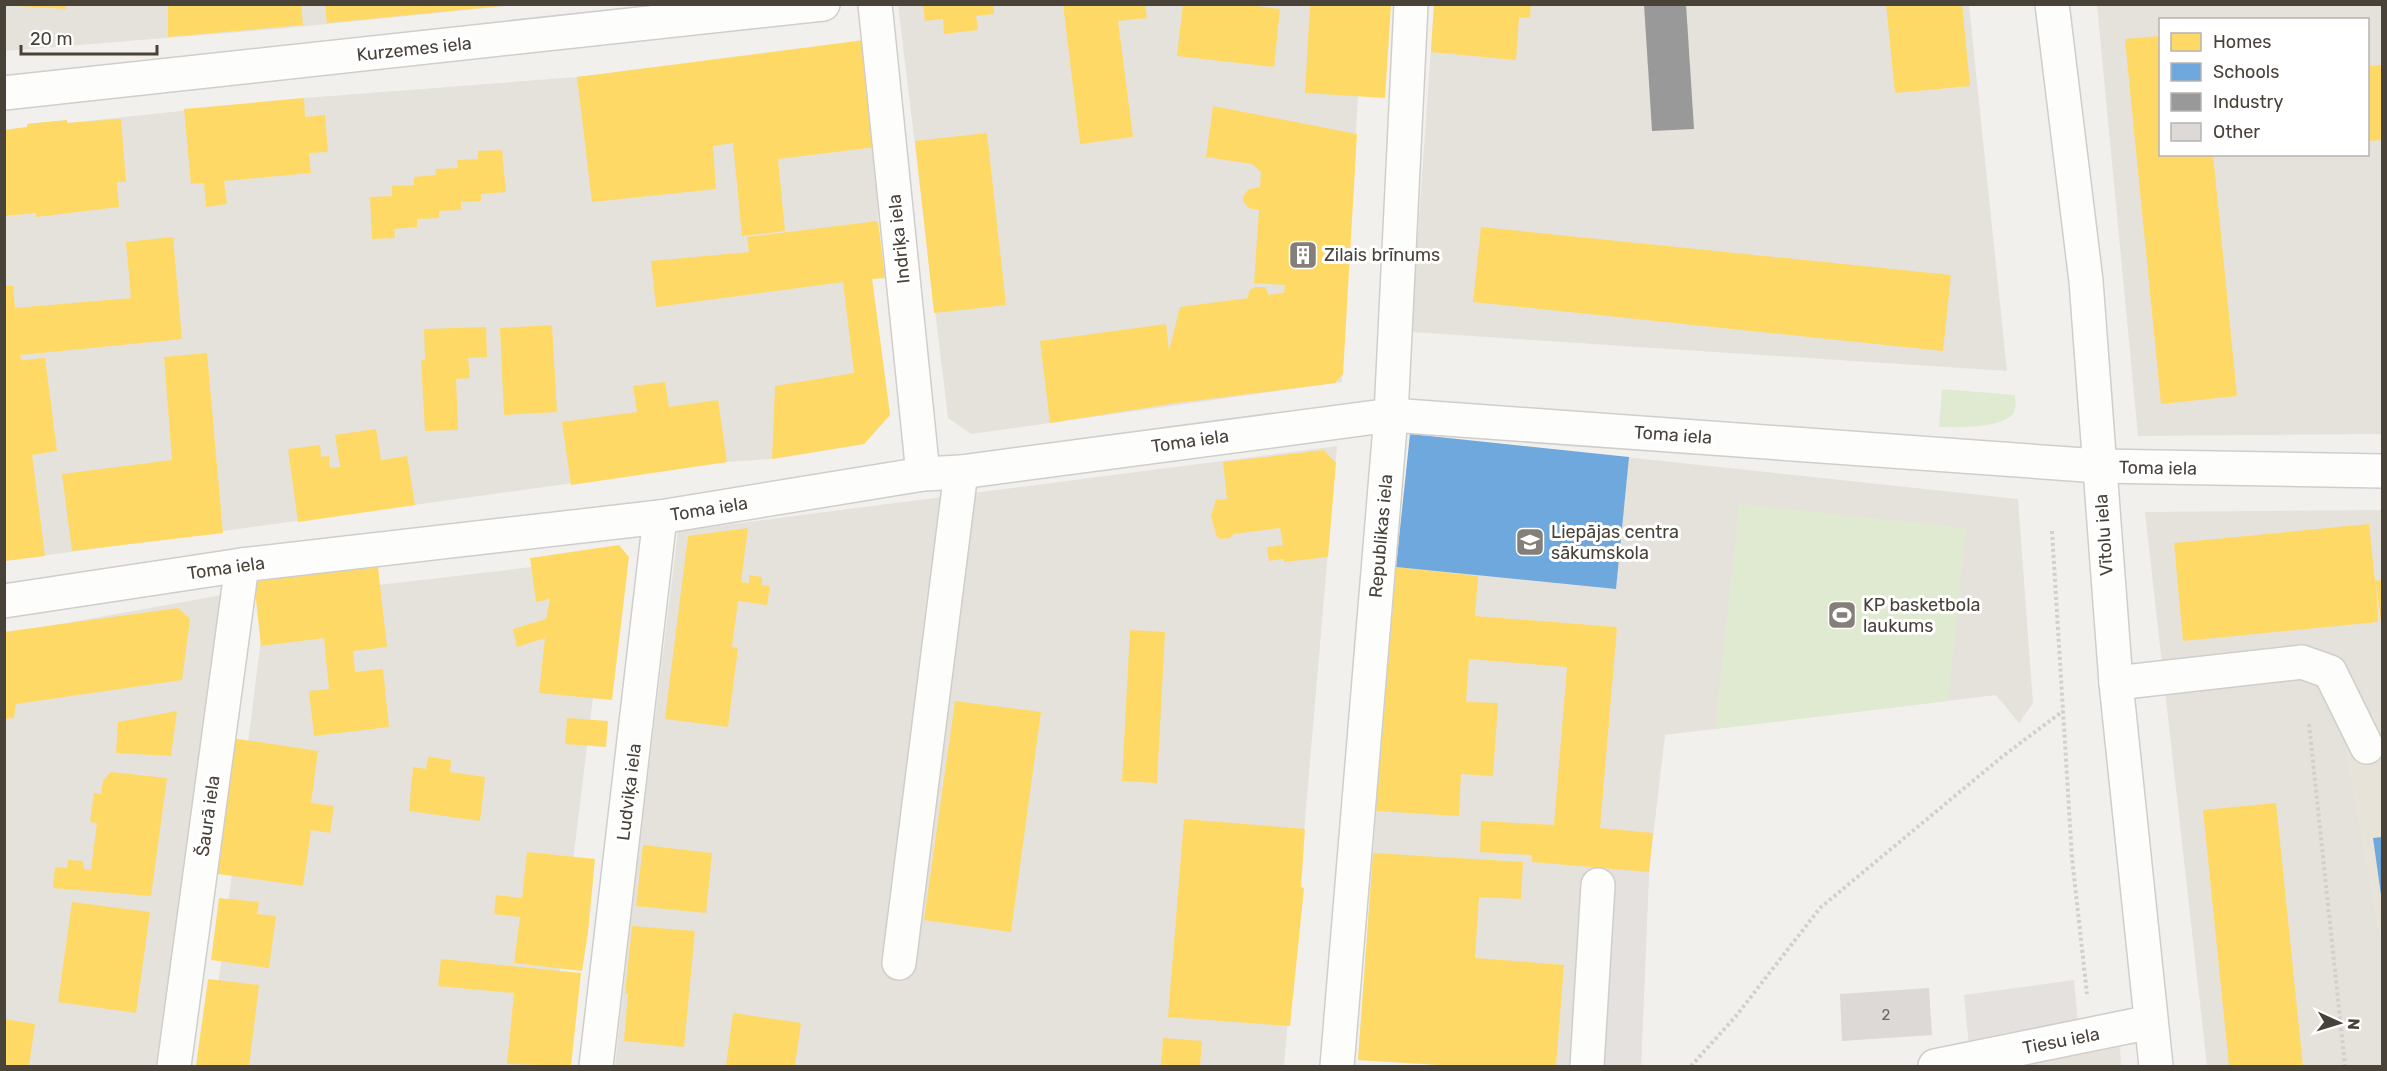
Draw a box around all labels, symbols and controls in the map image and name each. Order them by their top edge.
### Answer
scale bar [21,18,158,56]
legend [2159,18,2369,156]
text: 20 m [30,28,72,50]
text: Homes [2213,31,2271,53]
street label: Kurzemes iela [355,32,473,66]
text: Schools [2213,61,2279,83]
text: Industry [2213,91,2283,113]
text: Other [2213,121,2260,143]
street label: Indriķa iela [883,193,915,285]
building icon: Zilais brīnums [1287,239,1319,271]
place label: Zilais brīnums [1324,244,1440,266]
street label: Toma iela [1633,421,1713,449]
street label: Toma iela [1150,425,1230,457]
street label: Toma iela [2119,456,2197,480]
street label: Republikas iela [1365,473,1397,599]
street label: Toma iela [669,492,749,526]
street label: Vītolu iela [2090,493,2118,577]
place label: Liepājas centra sākumskola [1551,521,1679,564]
school or university icon: Liepājas centra sākumskola [1514,526,1546,558]
street label: Toma iela [186,552,266,584]
place label: KP basketbola laukums [1863,594,1980,637]
sports icon: KP basketbola laukums [1826,599,1858,631]
street label: Ludviķa iela [612,742,646,842]
street label: Šaurā iela [191,774,225,858]
north arrow [2309,993,2369,1053]
house number: 2 [1882,1006,1891,1024]
text: N [2344,1018,2363,1030]
street label: Tiesu iela [2021,1023,2101,1059]

